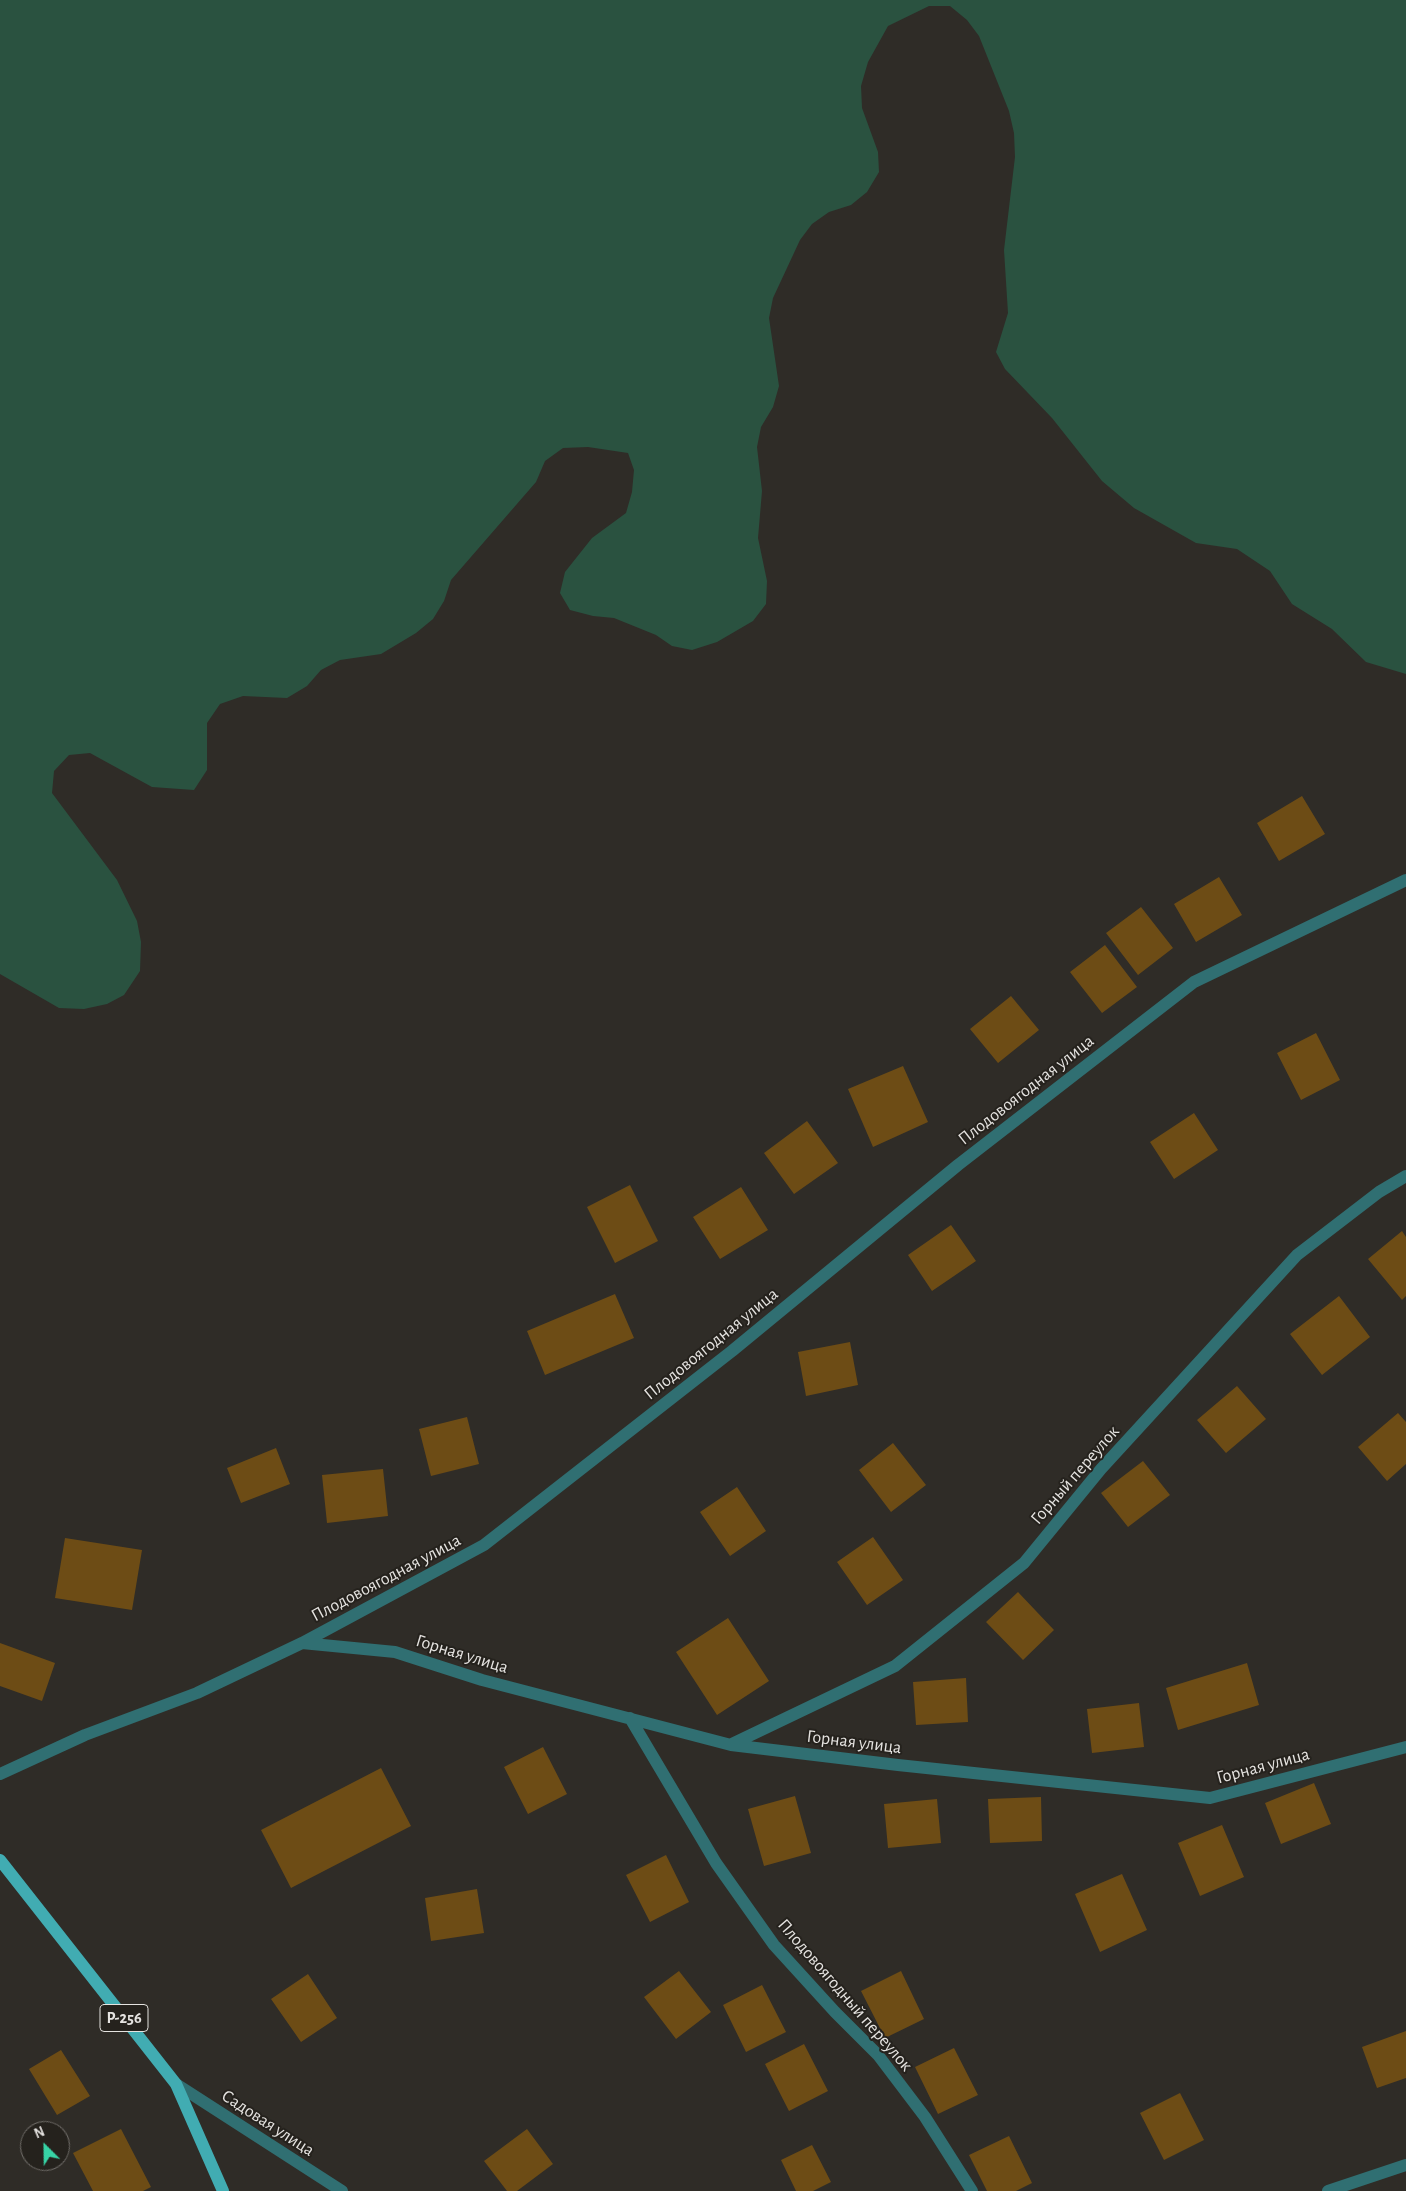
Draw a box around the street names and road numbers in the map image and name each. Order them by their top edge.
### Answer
street label: Плодовоягодная улица [954,1030,1098,1150]
street label: Плодовоягодная улица [640,1283,782,1405]
street label: Горный переулок [1026,1421,1124,1529]
street label: Плодовоягодная улица [307,1529,465,1627]
street label: Горная улица [413,1630,511,1678]
street label: Горная улица [805,1725,903,1759]
street label: Горная улица [1214,1743,1312,1789]
street label: Плодовоягодный переулок [773,1914,917,2076]
road number: Р-256 [100,2005,148,2032]
street label: Садовая улица [217,2085,319,2161]

